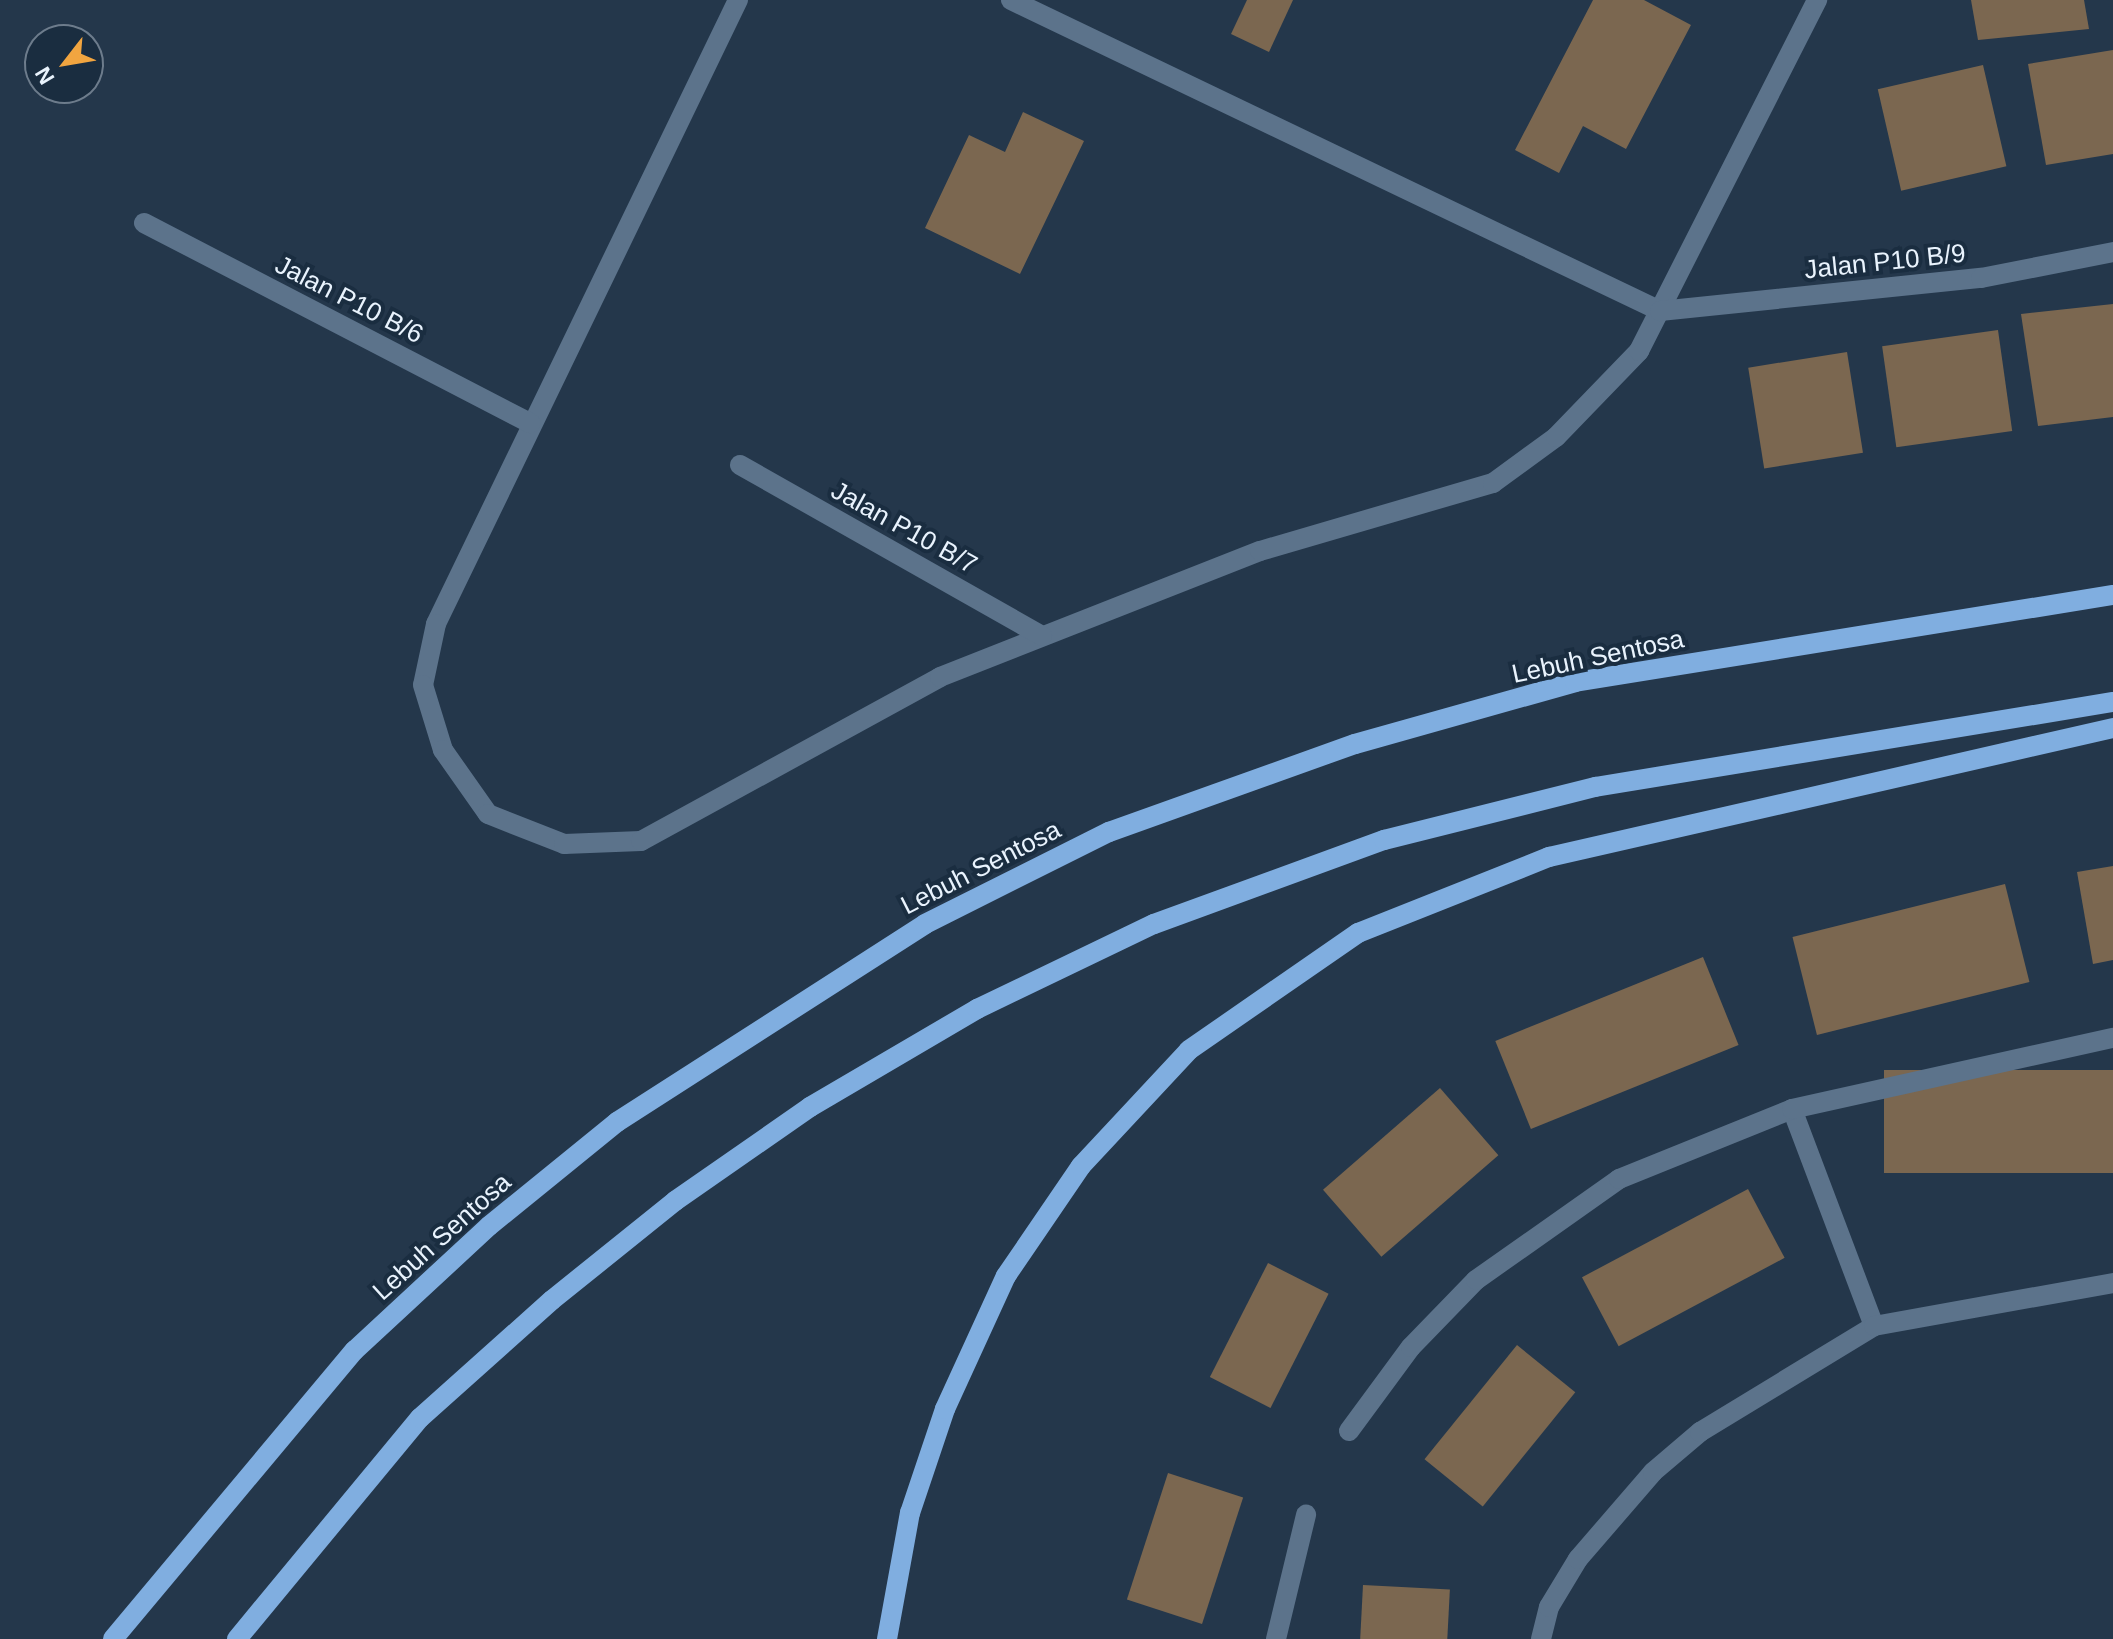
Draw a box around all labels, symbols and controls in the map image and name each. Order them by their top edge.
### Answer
north arrow [24,24,104,104]
text: N [30,62,60,89]
street label: Jalan P10 B/9 [1803,238,1967,286]
street label: Jalan P10 B/6 [270,249,428,351]
street label: Jalan P10 B/7 [826,475,982,581]
street label: Lebuh Sentosa [1509,624,1687,690]
street label: Lebuh Sentosa [896,814,1066,922]
street label: Lebuh Sentosa [367,1167,517,1307]

